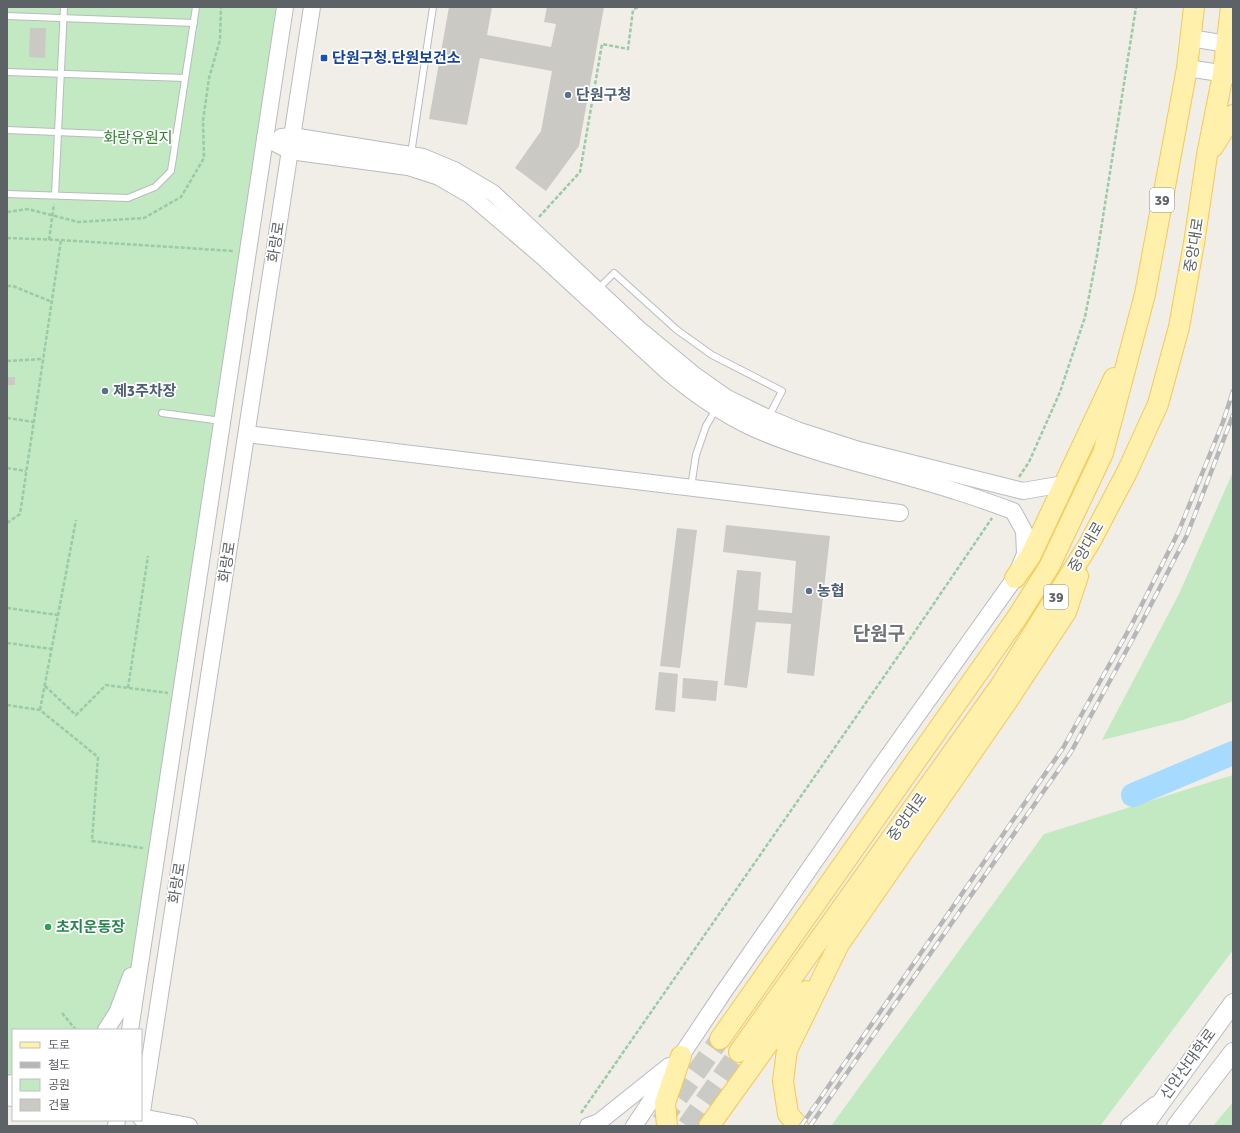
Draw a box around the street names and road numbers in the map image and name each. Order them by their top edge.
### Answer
road number: 39 [1150,188,1174,212]
street label: 중앙대로 [1181,216,1207,274]
street label: 화랑로 [264,220,288,264]
street label: 중앙대로 [1064,519,1108,575]
street label: 화랑로 [215,540,239,584]
road number: 39 [1044,585,1068,609]
street label: 중앙대로 [883,789,931,845]
street label: 화랑로 [165,861,189,905]
street label: 신안산대학로 [1156,1025,1220,1103]

